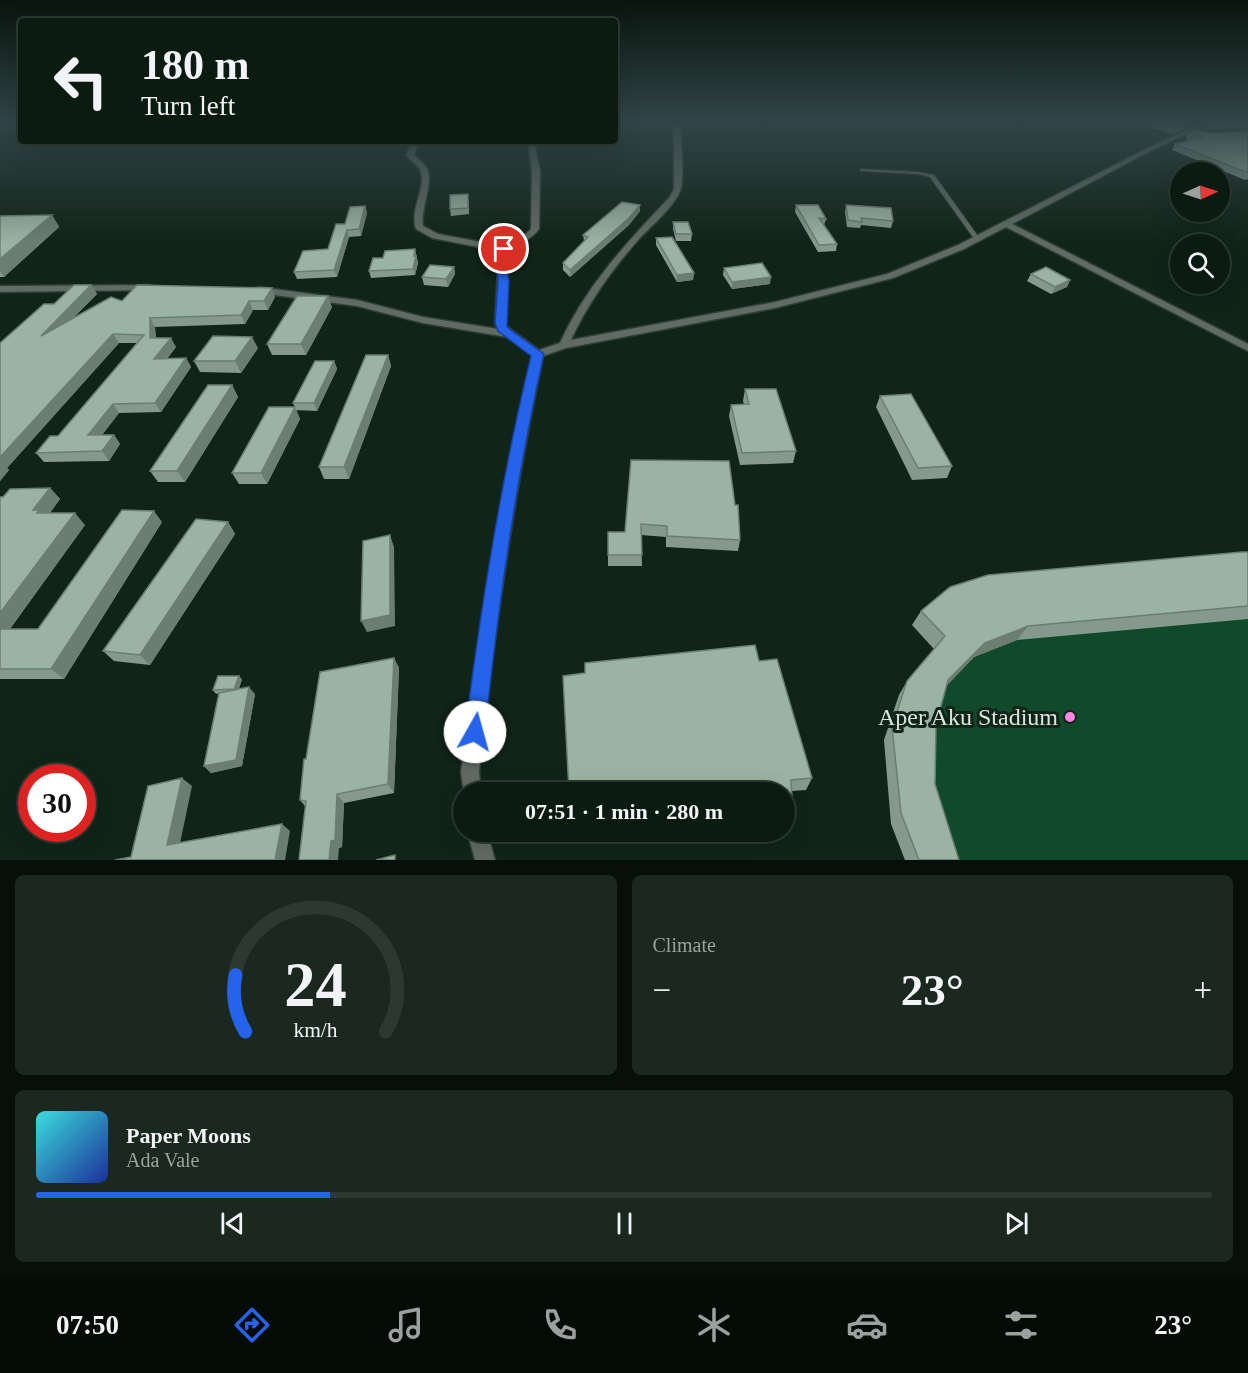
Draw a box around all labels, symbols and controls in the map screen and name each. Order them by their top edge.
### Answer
icon: left [42,42,120,120]
text: 180 m [141,42,250,88]
text: Turn left [141,91,235,121]
north arrow [1170,162,1230,222]
map controls [1170,162,1230,294]
pin [478,223,529,274]
icon: arrive [487,232,520,265]
button: search [1170,234,1230,294]
position arrow [443,700,507,764]
place label: Aper Aku Stadium [878,704,1058,730]
marker: Aper Aku Stadium [1063,710,1077,724]
speed limit sign: 30 [18,764,96,842]
text: 07:51 · 1 min · 280 m [525,799,723,824]
text: Climate [653,934,716,956]
text: 24 [285,950,347,1019]
text: 23° [901,965,964,1015]
text: − [653,972,671,1008]
text: + [1193,972,1212,1008]
text: km/h [294,1018,338,1042]
text: Paper Moons [126,1123,251,1148]
text: Ada Vale [126,1149,200,1171]
icon: previous [216,1207,249,1240]
icon: pause [608,1207,641,1240]
icon: next [1000,1207,1033,1240]
icon: directions [231,1304,273,1346]
icon: music [385,1304,427,1346]
icon: phone [539,1304,581,1346]
icon: climate [693,1304,735,1346]
icon: car [846,1304,888,1346]
icon: filters [1000,1304,1042,1346]
text: 07:50 [56,1310,119,1340]
text: 23° [1154,1310,1192,1340]

